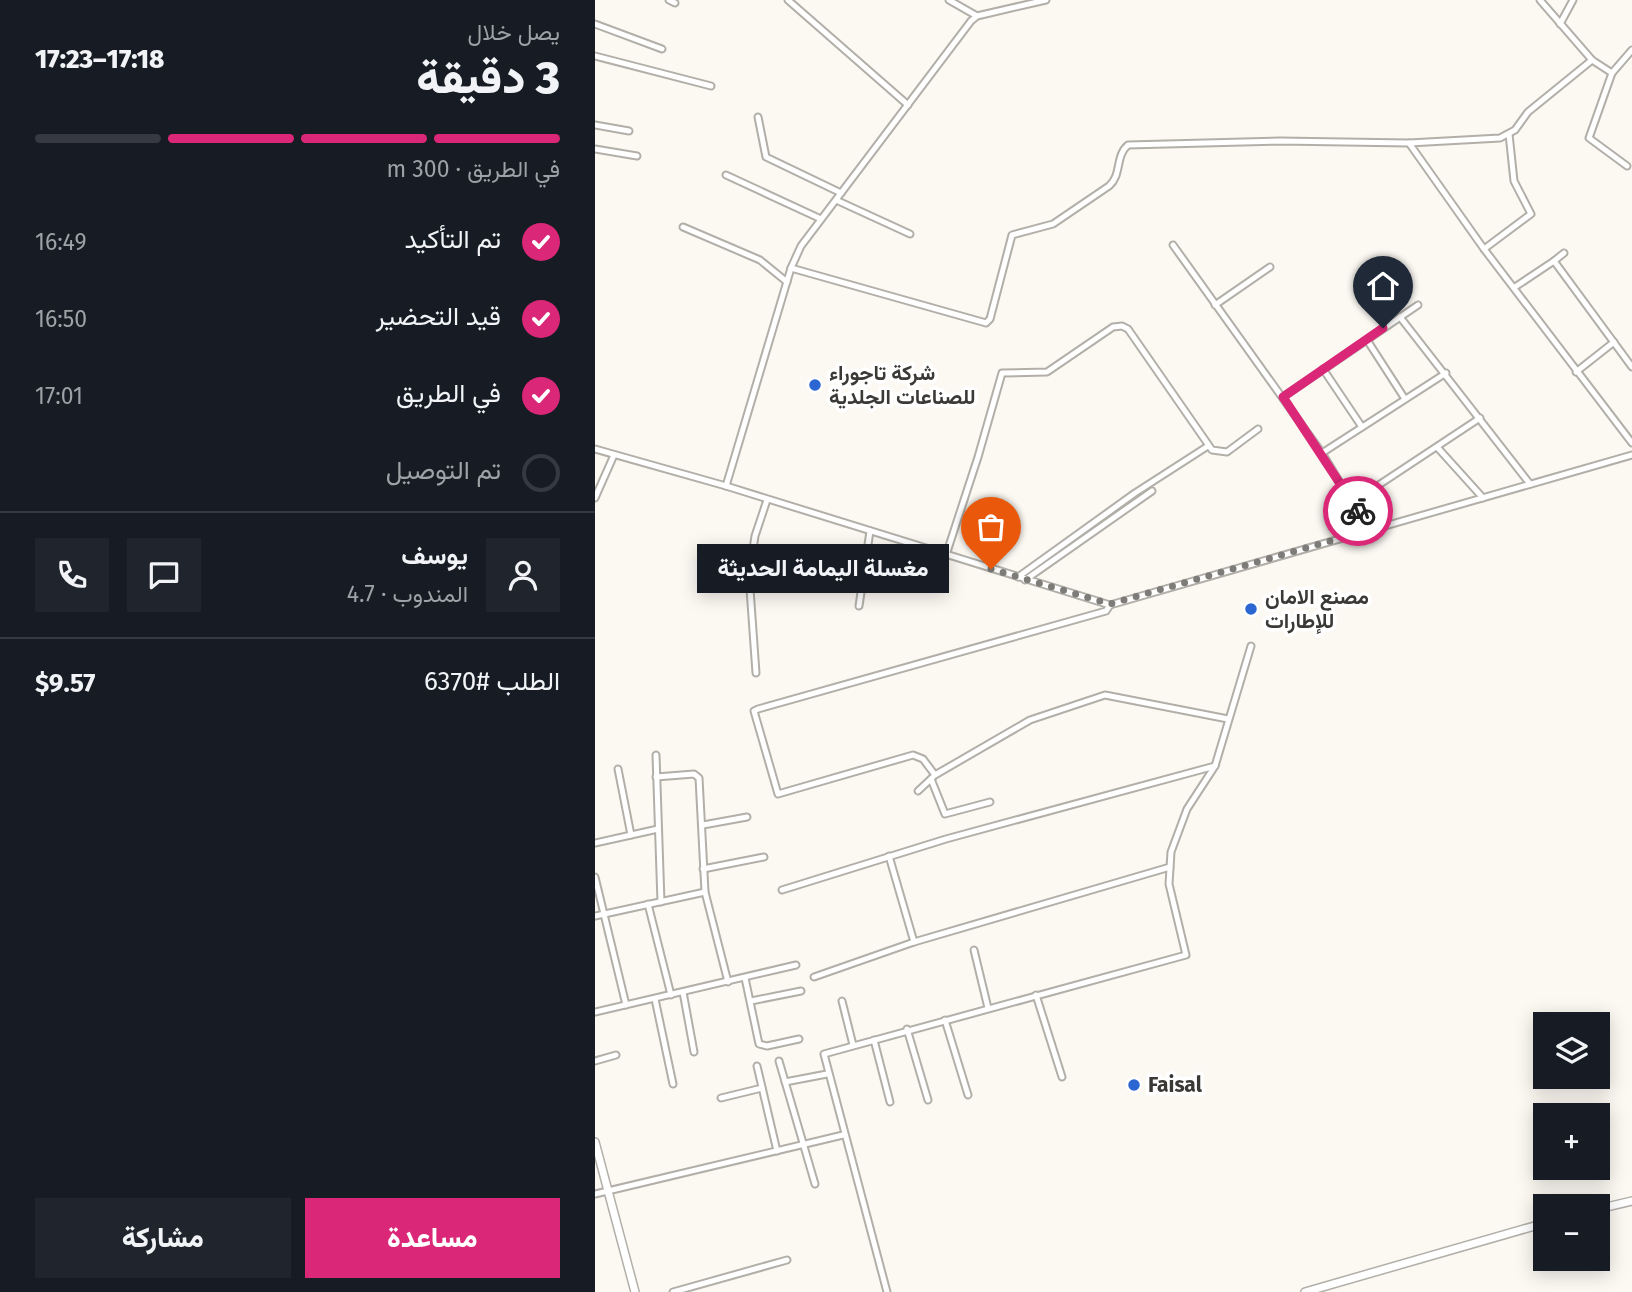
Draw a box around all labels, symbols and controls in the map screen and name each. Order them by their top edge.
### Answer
text: يصل خلال [468,18,560,46]
text: 17:18–17:23 [35,44,164,75]
text: 3 دقيقة [416,50,560,105]
text: في الطريق · 300 m [387,155,560,183]
icon: check [522,223,560,261]
text: تم التأكيد [405,224,501,255]
text: 16:49 [35,228,86,256]
pin [1353,256,1413,328]
icon: home [1364,267,1402,305]
icon: check [522,300,560,338]
text: قيد التحضير [376,301,501,332]
text: 16:50 [35,305,87,333]
place label: شركة تاجوراء للصناعات الجلدية [829,360,976,410]
icon: check [522,377,560,415]
marker: شركة تاجوراء للصناعات الجلدية [807,377,823,393]
text: في الطريق [396,378,501,409]
text: 17:01 [35,382,83,410]
text: تم التوصيل [386,455,501,486]
courier [1323,476,1393,546]
icon: bike [1339,492,1377,530]
pin [961,497,1021,569]
icon: bag [972,508,1010,546]
button: phone [35,538,109,612]
button: chat [127,538,201,612]
button: person [486,538,560,612]
text: يوسف [401,540,468,571]
callout: مغسلة اليمامة الحديثة [697,544,949,594]
text: مغسلة اليمامة الحديثة [718,554,928,582]
text: المندوب · 4.7 [347,580,468,608]
place label: مصنع الامان للإطارات [1265,584,1369,635]
marker: مصنع الامان للإطارات [1243,601,1259,617]
text: الطلب #6370 [424,666,560,697]
text: $9.57 [35,668,95,699]
map controls [1533,1012,1610,1271]
button: layers [1533,1012,1610,1089]
place label: Faisal [1148,1072,1203,1098]
marker: Faisal [1126,1077,1142,1093]
button: + [1533,1103,1610,1180]
button: − [1533,1194,1610,1271]
button: مشاركة [35,1198,291,1278]
button: مساعدة [305,1198,560,1278]

